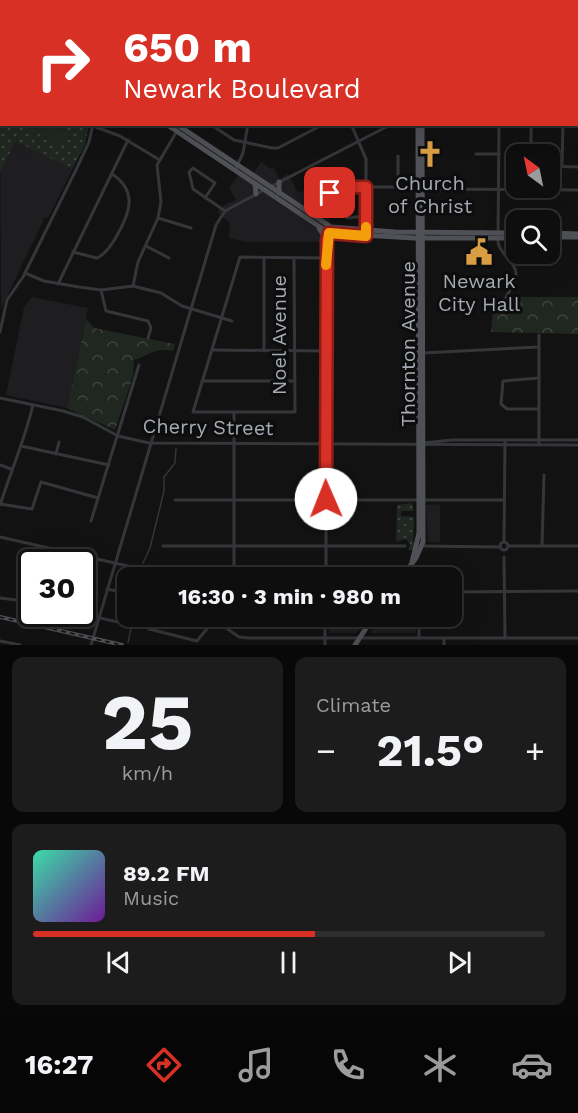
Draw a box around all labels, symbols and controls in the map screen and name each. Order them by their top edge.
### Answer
text: 650 m [123,23,252,72]
icon: right [24,24,102,102]
text: Newark Boulevard [123,73,361,105]
church icon: Church of Christ [415,139,445,169]
north arrow [506,144,560,198]
map controls [506,144,560,264]
pin [304,167,355,218]
place label: Church of Christ [388,171,473,218]
icon: arrive [313,176,346,209]
button: search [506,210,560,264]
public building icon: Newark City Hall [464,237,494,267]
street label: Thornton Avenue [396,261,420,427]
place label: Newark City Hall [438,269,520,316]
street label: Noel Avenue [267,275,291,395]
street label: Cherry Street [142,414,274,440]
position arrow [294,467,358,531]
speed limit sign: 30 [18,549,96,627]
text: 16:30 · 3 min · 980 m [178,584,401,609]
text: 25 [102,676,193,768]
text: Climate [316,693,391,717]
text: 21.5° [377,724,484,777]
text: − [316,731,336,770]
text: + [525,731,545,770]
text: km/h [122,761,173,785]
text: 89.2 FM [123,861,210,886]
text: Music [123,886,179,910]
icon: previous [102,946,135,979]
icon: pause [272,946,305,979]
icon: next [443,946,476,979]
icon: directions [143,1044,185,1086]
icon: music [235,1044,277,1086]
icon: phone [327,1044,369,1086]
icon: climate [419,1044,461,1086]
icon: car [511,1044,553,1086]
text: 16:27 [25,1049,93,1081]

